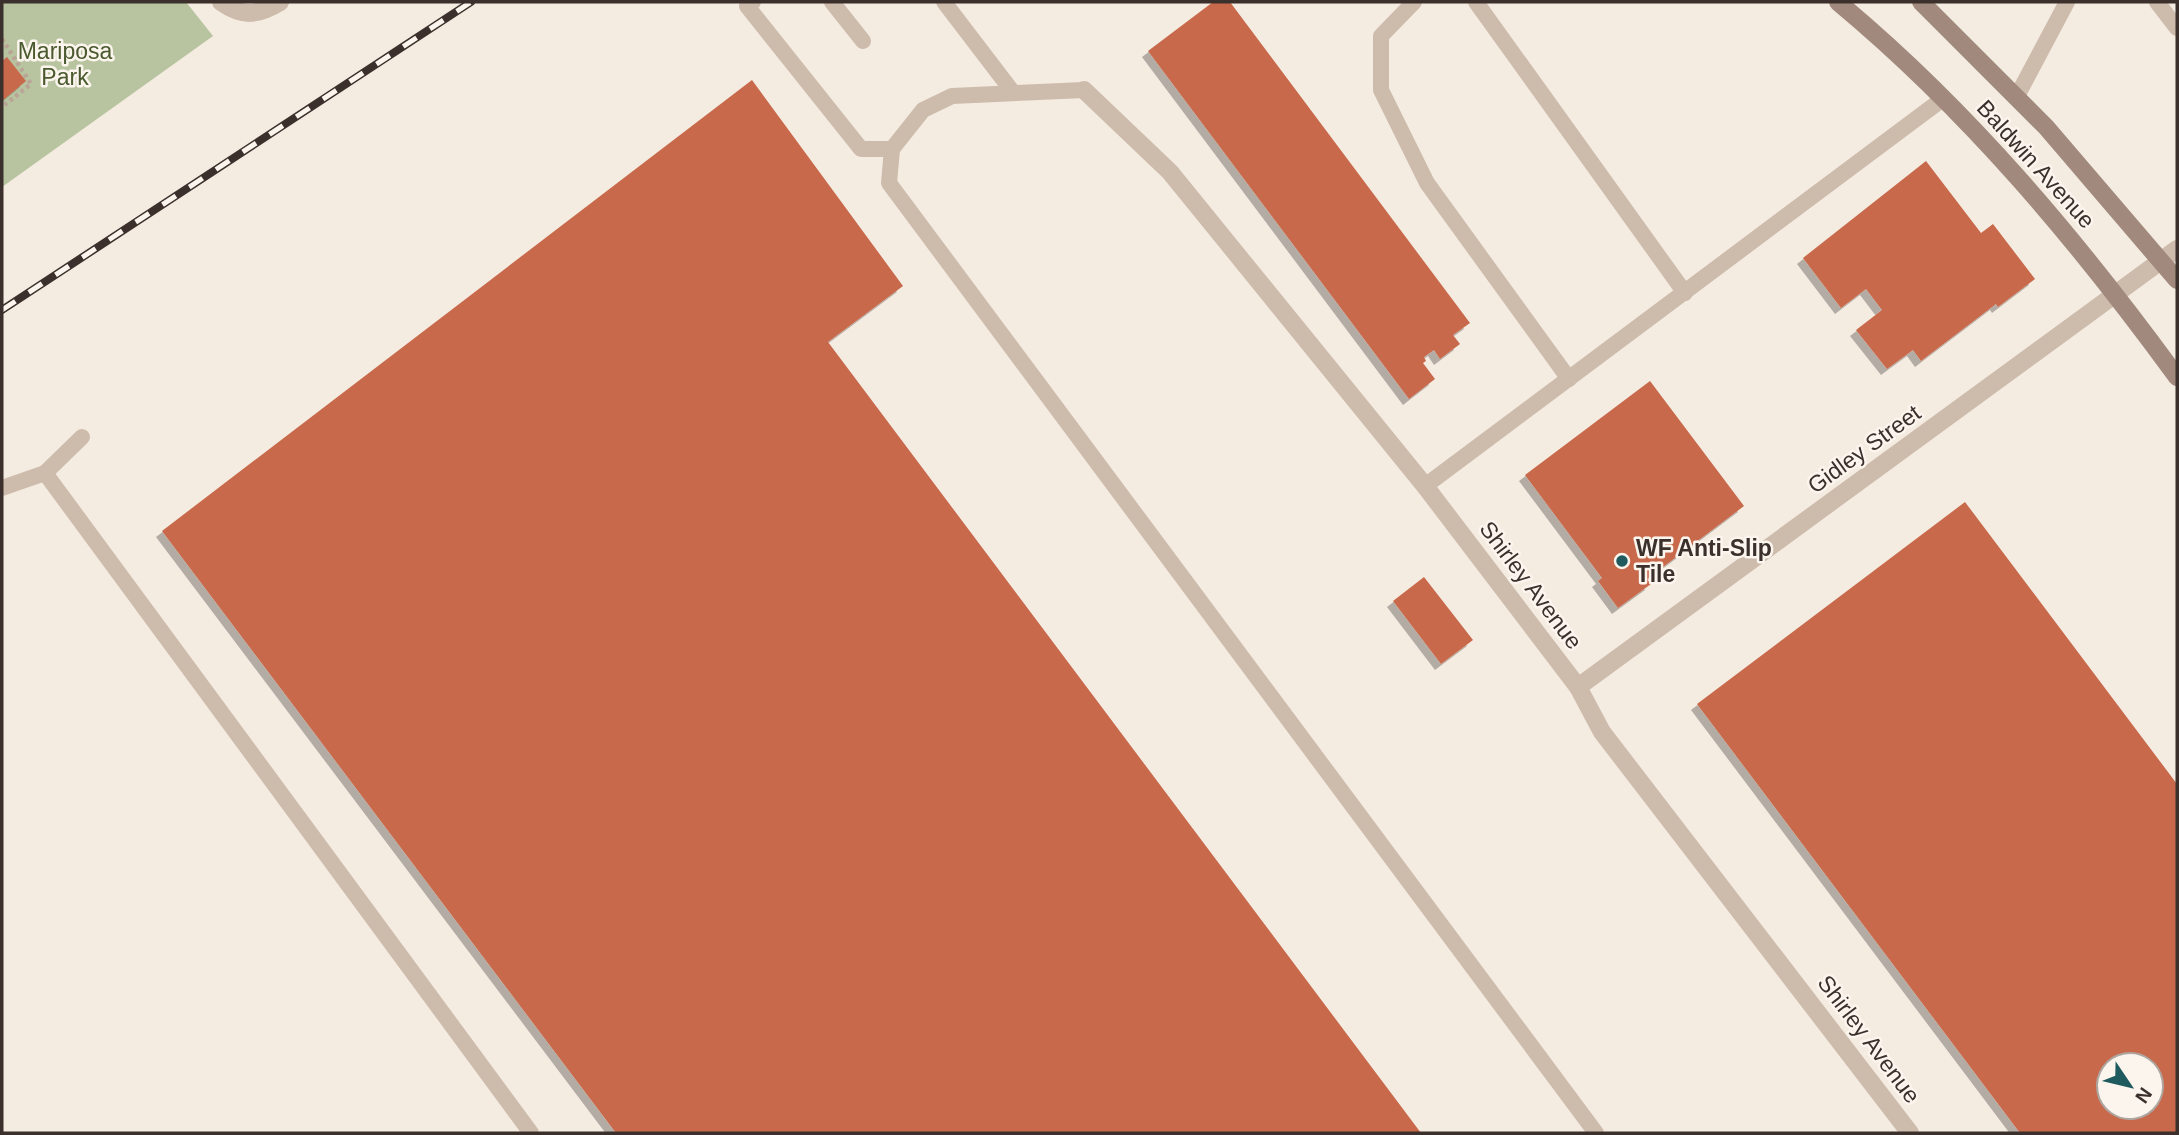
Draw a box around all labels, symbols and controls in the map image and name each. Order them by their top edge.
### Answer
park label: Mariposa Park [18,38,112,90]
street label: Baldwin Avenue [1972,95,2100,233]
street label: Gidley Street [1803,399,1926,499]
street label: Shirley Avenue [1475,516,1587,654]
place label: WF Anti-Slip Tile [1636,535,1772,587]
marker: WF Anti-Slip Tile [1614,553,1630,569]
street label: Shirley Avenue [1813,970,1925,1108]
north arrow [2095,1051,2165,1121]
text: N [2131,1084,2156,1107]

